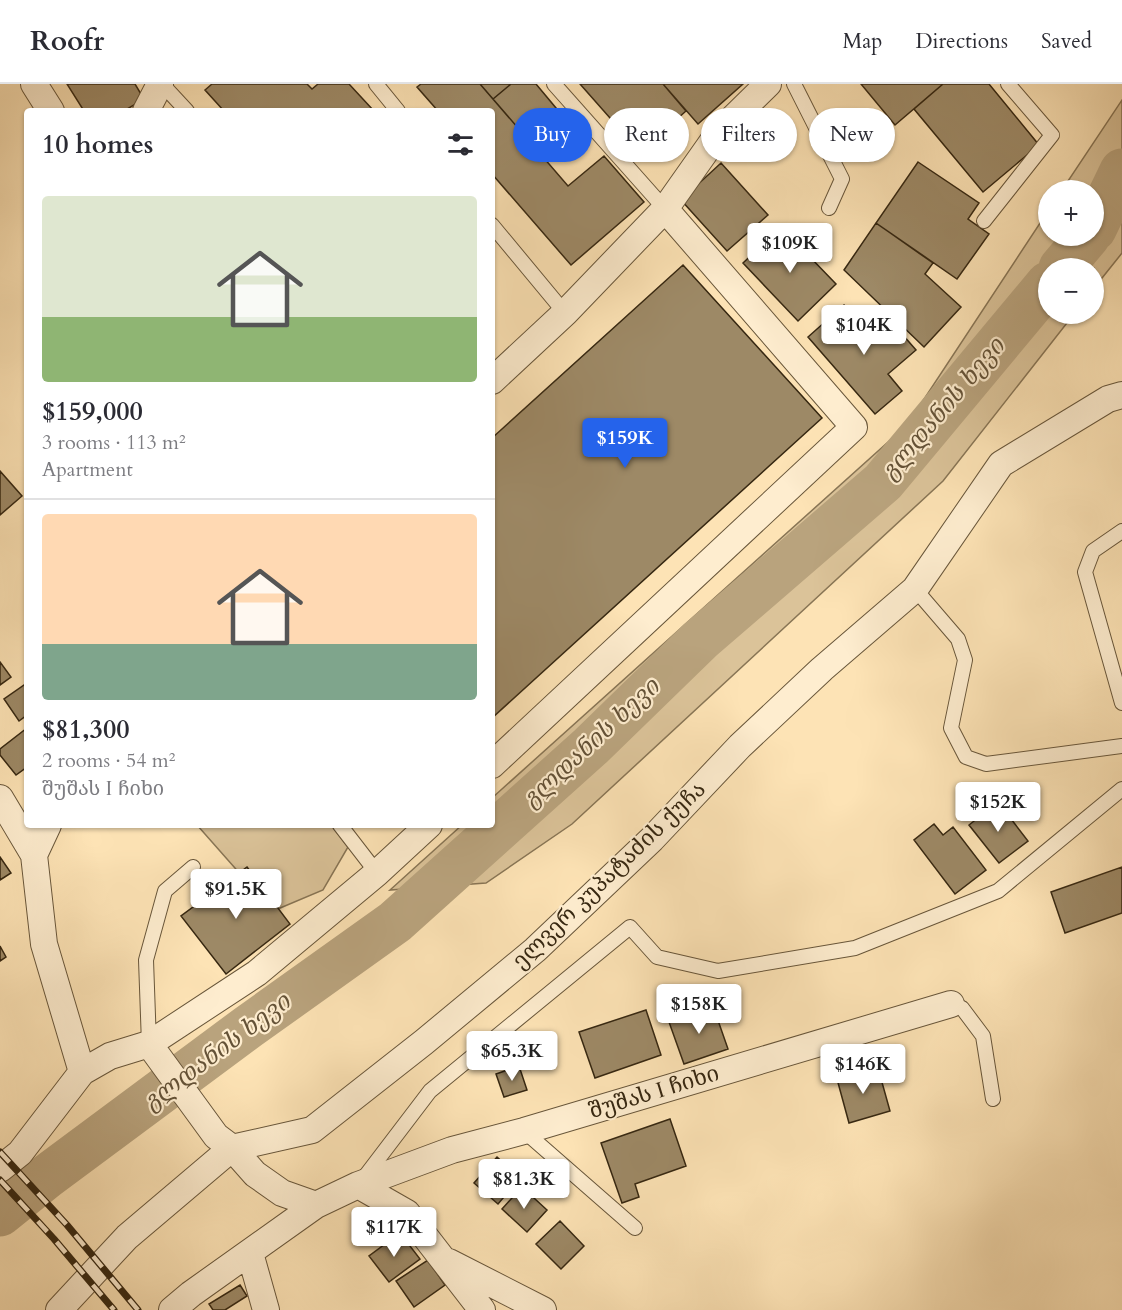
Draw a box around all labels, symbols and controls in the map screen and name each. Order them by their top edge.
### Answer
text: Roofr [30,22,104,60]
text: Map [842,27,882,56]
text: Directions [915,27,1008,56]
text: Saved [1041,27,1092,56]
chip: Buy [513,108,592,162]
chip: Rent [604,108,689,162]
chip: Filters [701,108,797,162]
chip: New [809,108,895,162]
text: 10 homes [42,127,153,162]
icon: filters [444,128,477,161]
map controls [1038,180,1104,324]
button: + [1038,180,1104,246]
pin: $109K [748,223,832,274]
text: $109K [761,229,819,256]
icon: home [206,235,314,343]
button: − [1038,258,1104,324]
pin: $104K [822,305,906,356]
text: $104K [835,311,893,338]
water label: გლდანის ხევი [874,330,1013,487]
text: $159,000 [42,394,143,429]
pin: $159K [583,418,667,469]
text: $159K [596,424,654,451]
text: 3 rooms · 113 m² [42,429,186,456]
text: Apartment [42,456,133,483]
icon: home [206,553,314,661]
water label: გლდანის ხევი [515,670,668,815]
text: $81,300 [42,712,130,747]
text: 2 rooms · 54 m² [42,747,175,774]
text: შუშას I ჩიხი [42,775,164,802]
street label: ელვერ კუპატაძის ქუჩა [506,775,712,975]
pin: $152K [956,782,1040,833]
text: $152K [969,788,1027,815]
pin: $91.5K [187,869,285,920]
text: $91.5K [205,875,267,902]
pin: $158K [657,984,741,1035]
water label: გლდანის ხევი [137,985,298,1118]
text: $158K [670,990,728,1017]
pin: $65.3K [463,1031,561,1082]
text: $65.3K [481,1037,543,1064]
pin: $146K [821,1044,905,1095]
text: $146K [834,1050,892,1077]
street label: შუშას I ჩიხი [585,1058,723,1126]
pin: $81.3K [475,1159,573,1210]
text: $81.3K [493,1165,555,1192]
pin: $117K [352,1207,436,1258]
text: $117K [365,1213,423,1240]

